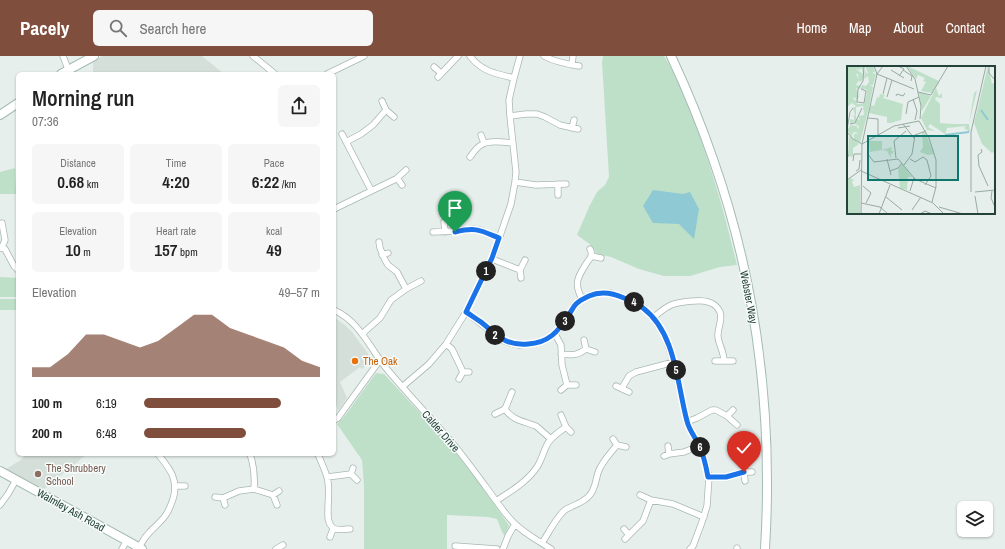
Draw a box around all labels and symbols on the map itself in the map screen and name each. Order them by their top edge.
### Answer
inset map [847,66,995,214]
pin [438,191,472,232]
pin: 1 [476,261,496,281]
street label: Webster Way [737,269,761,325]
pin: 4 [624,292,644,312]
pin: 3 [555,311,575,331]
pin: 2 [485,325,505,345]
place label: The Oak [363,354,398,368]
marker: The Oak [350,356,360,366]
pin: 5 [666,360,686,380]
street label: Calder Drive [419,407,463,455]
pin [727,431,761,472]
pin: 6 [690,437,710,457]
place label: The Shrubbery School [46,461,106,488]
marker: The Shrubbery School [33,469,43,479]
street label: Walmley Ash Road [34,485,108,535]

